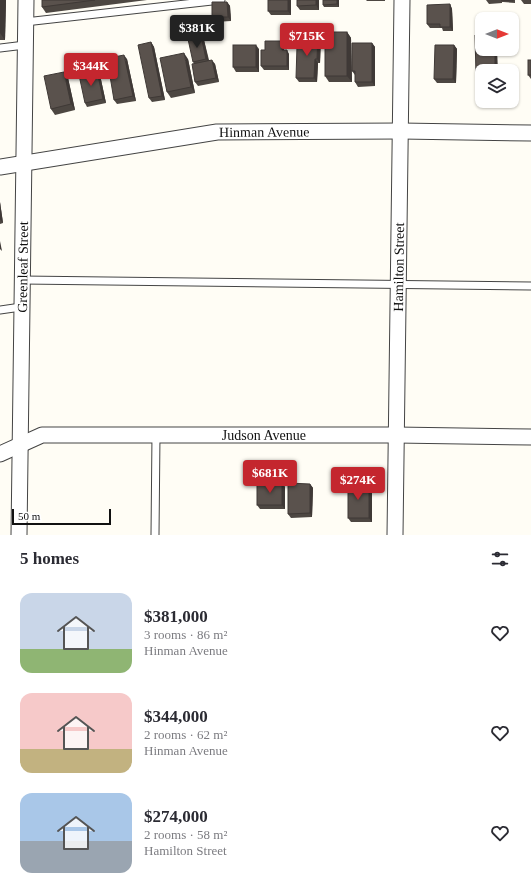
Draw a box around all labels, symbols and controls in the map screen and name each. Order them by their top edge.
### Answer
north arrow [475,12,519,56]
map controls [475,12,519,108]
pin: $381K [169,15,225,49]
text: $381K [179,20,215,35]
pin: $715K [279,23,335,57]
text: $715K [289,28,325,43]
pin: $344K [63,53,119,87]
text: $344K [73,58,109,73]
button: layers [475,64,519,108]
street label: Hinman Avenue [219,124,309,140]
street label: Greenleaf Street [15,221,31,313]
street label: Hamilton Street [391,222,407,312]
street label: Judson Avenue [222,428,306,443]
pin: $681K [242,460,298,494]
text: $681K [252,465,288,480]
pin: $274K [330,467,386,501]
text: $274K [340,472,376,487]
scale bar [12,507,111,526]
text: 50 m [18,510,40,522]
icon: filters [489,548,511,570]
text: 5 homes [20,549,79,568]
text: $381,000 [144,607,208,626]
icon: home [52,609,100,657]
icon: heart [489,622,511,644]
text: 3 rooms · 86 m² [144,627,227,642]
text: Hinman Avenue [144,643,228,658]
text: $344,000 [144,707,208,726]
icon: home [52,709,100,757]
icon: heart [489,722,511,744]
text: 2 rooms · 62 m² [144,727,227,742]
text: Hinman Avenue [144,743,228,758]
text: $274,000 [144,807,208,826]
icon: home [52,809,100,857]
icon: heart [489,822,511,844]
text: 2 rooms · 58 m² [144,827,227,842]
text: Hamilton Street [144,843,227,858]

